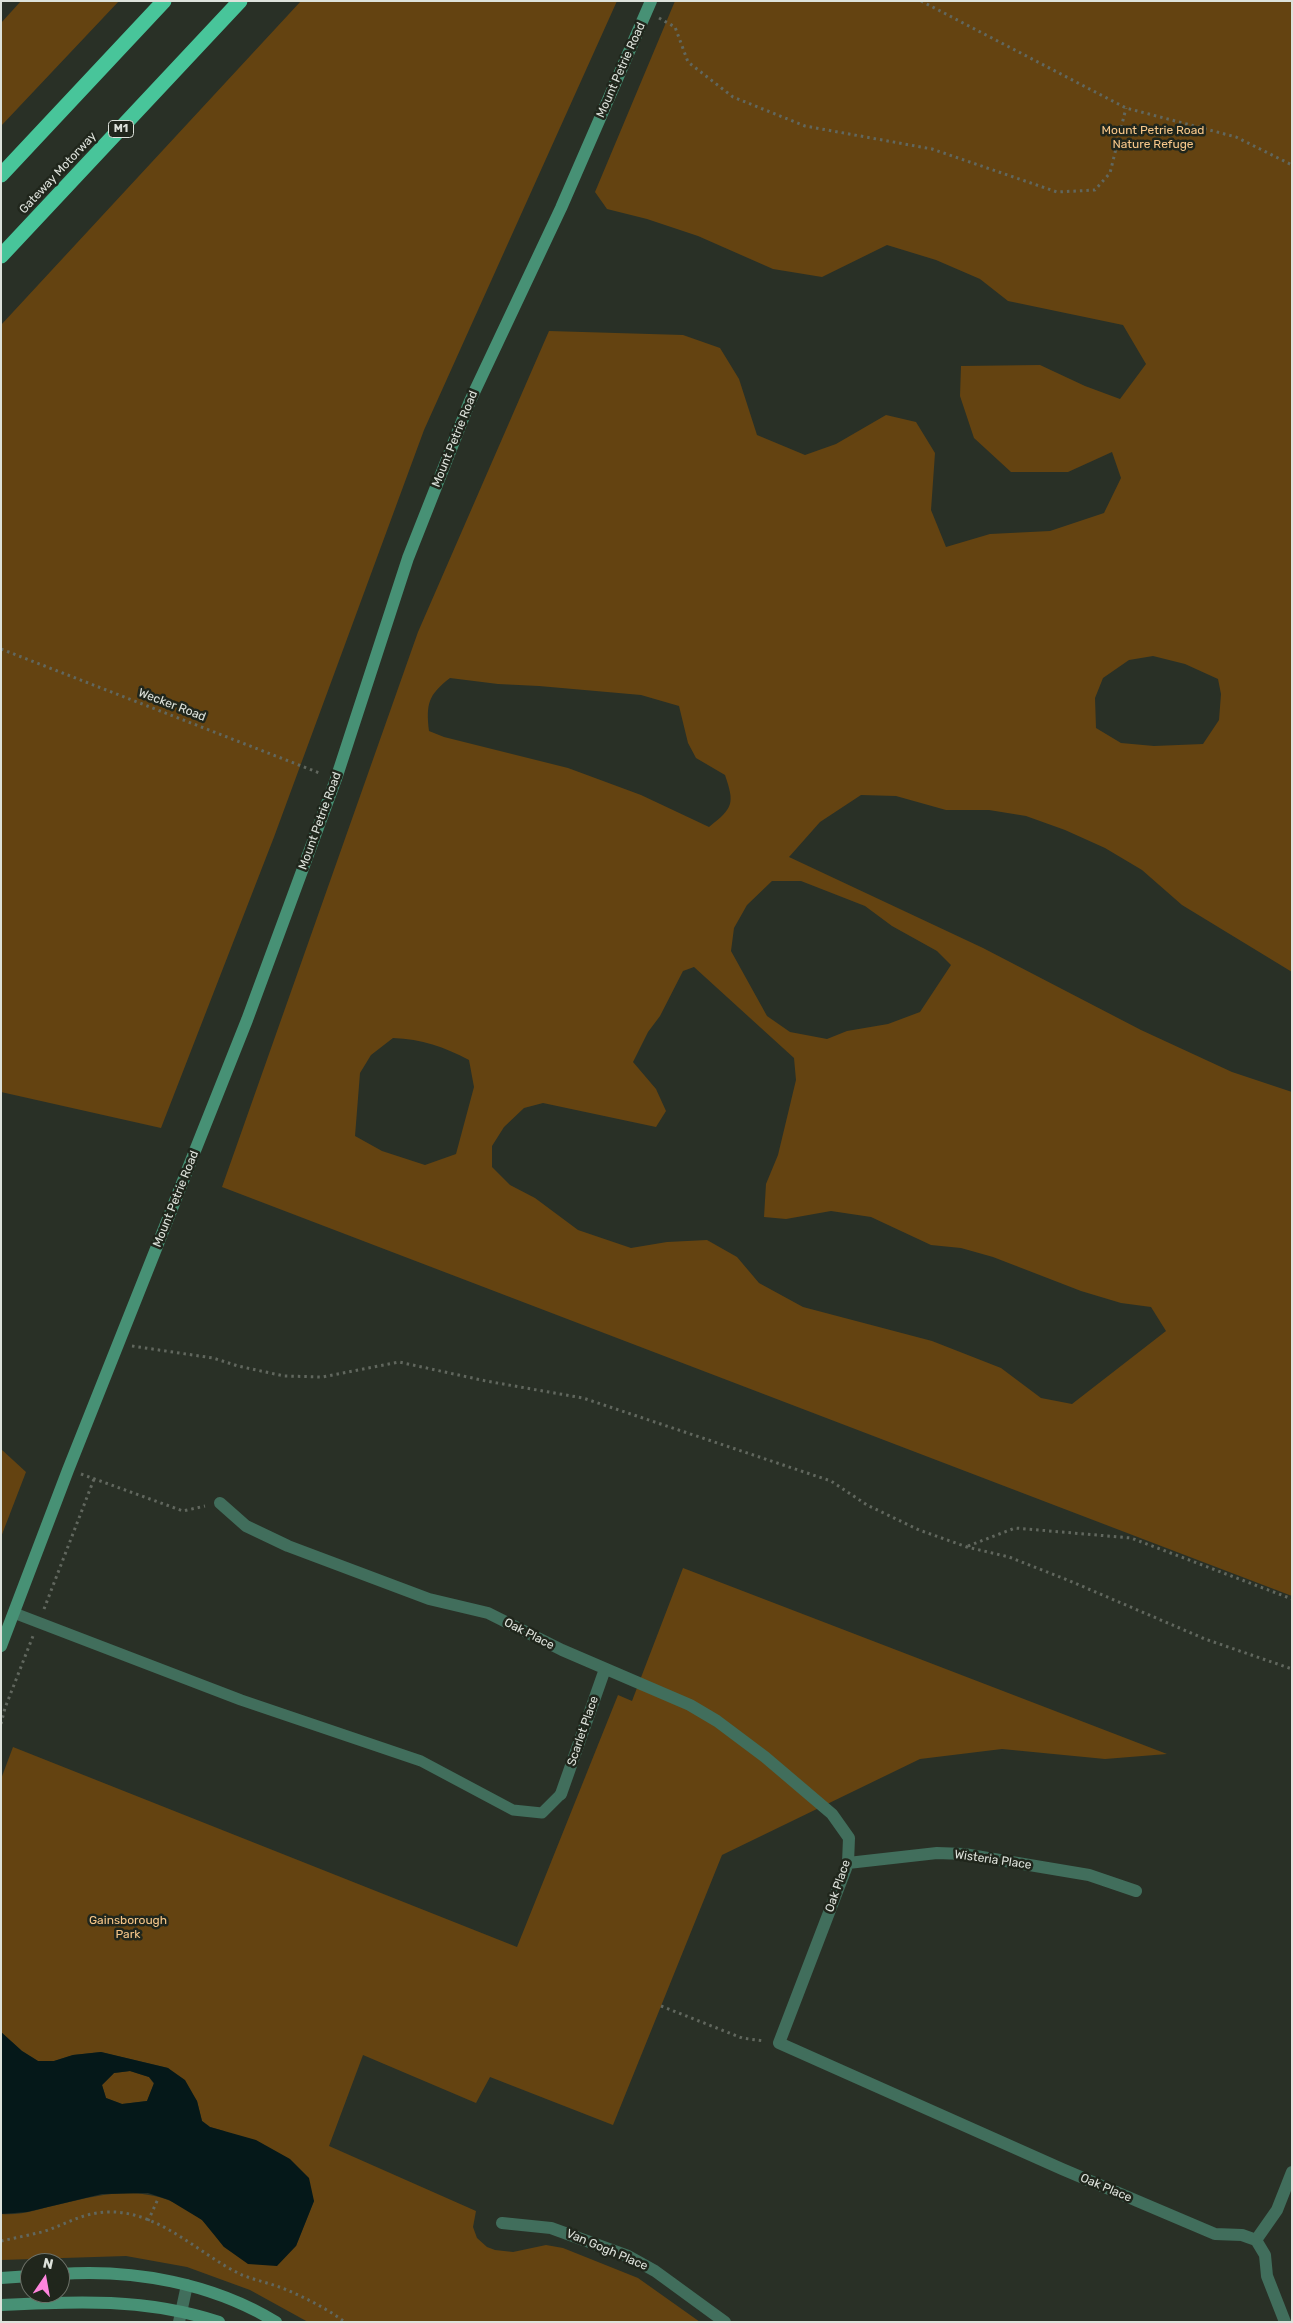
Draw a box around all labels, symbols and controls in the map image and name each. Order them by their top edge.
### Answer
street label: Mount Petrie Road [593,20,649,120]
road number: M1 [108,120,134,138]
park label: Mount Petrie Road Nature Refuge [1101,124,1205,152]
street label: Gateway Motorway [16,129,100,217]
street label: Mount Petrie Road [429,389,481,489]
street label: Wecker Road [136,686,208,724]
street label: Mount Petrie Road [296,770,344,872]
street label: Mount Petrie Road [150,1149,202,1249]
street label: Oak Place [501,1615,557,1653]
street label: Scarlet Place [564,1694,602,1768]
street label: Wisteria Place [954,1847,1032,1873]
street label: Oak Place [822,1858,854,1914]
park label: Gainsborough Park [89,1914,167,1942]
street label: Oak Place [1078,2171,1134,2205]
street label: Van Gogh Place [564,2226,650,2274]
north arrow [20,2253,70,2303]
text: N [41,2254,55,2273]

